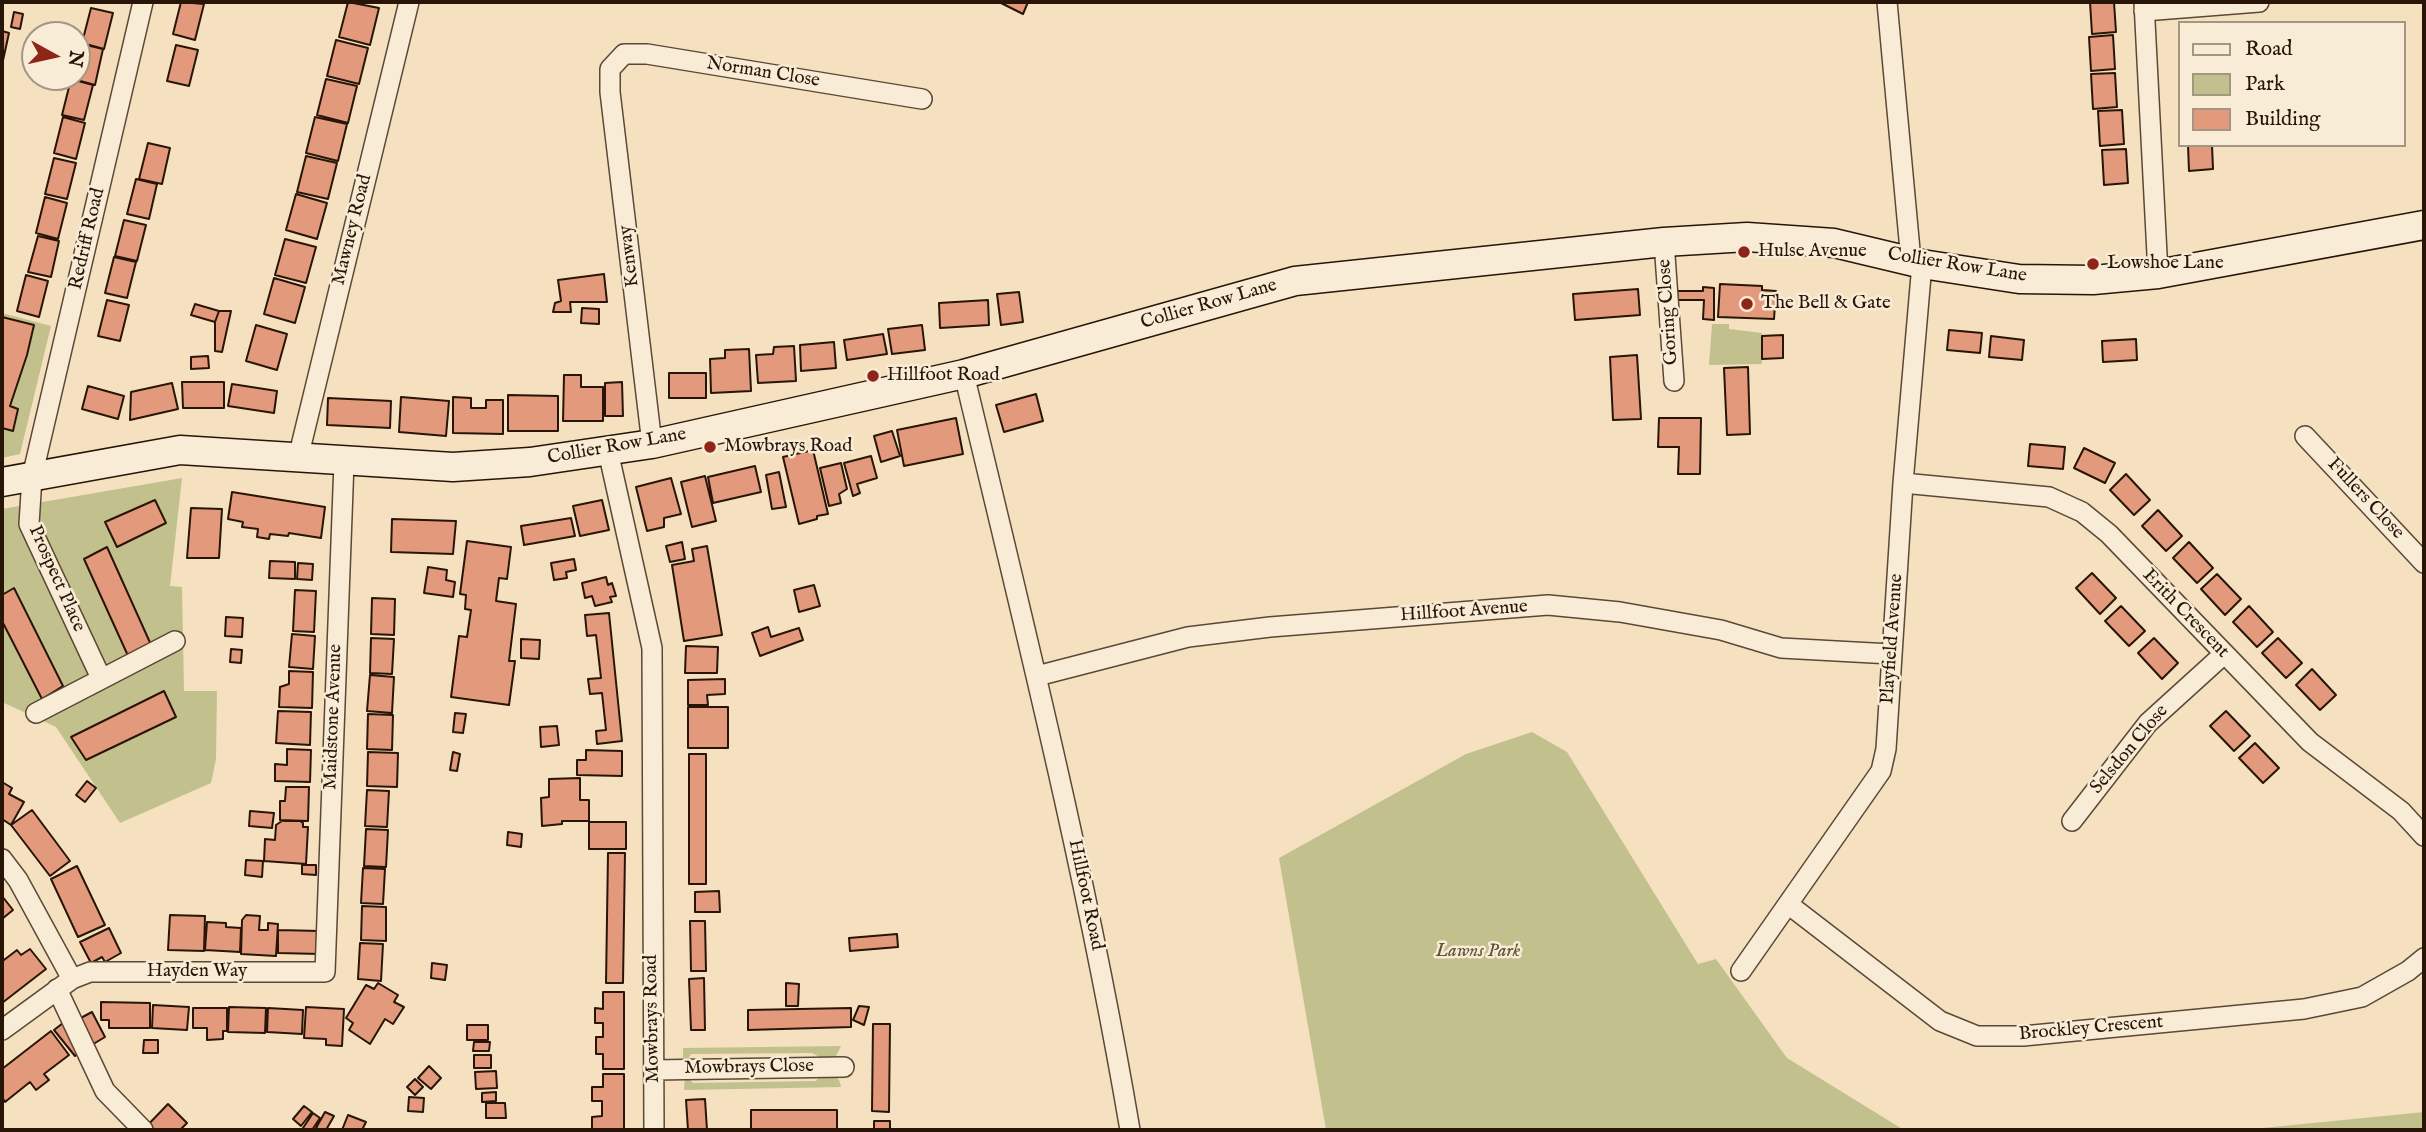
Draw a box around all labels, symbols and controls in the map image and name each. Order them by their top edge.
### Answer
north arrow [21,21,91,91]
legend [2178,21,2405,147]
text: Road [2245,36,2292,63]
text: N [62,49,88,68]
street label: Norman Close [705,53,821,93]
text: Park [2245,71,2285,98]
text: Building [2245,106,2320,133]
street label: Mawney Road [328,172,378,288]
street label: Redriff Road [65,186,111,292]
street label: Kenway [615,224,645,288]
place label: Hulse Avenue [1758,241,1867,263]
marker: Hulse Avenue [1736,244,1752,260]
street label: Collier Row Lane [1886,244,2028,288]
place label: Lowshoe Lane [2107,253,2224,275]
marker: Lowshoe Lane [2085,256,2101,272]
street label: Goring Close [1654,258,1684,366]
street label: Collier Row Lane [1138,275,1280,335]
place label: The Bell & Gate [1761,293,1891,315]
marker: The Bell & Gate [1739,296,1755,312]
place label: Hillfoot Road [887,365,1000,387]
marker: Hillfoot Road [865,368,881,384]
street label: Collier Row Lane [546,424,688,470]
place label: Mowbrays Road [724,436,852,458]
marker: Mowbrays Road [702,439,718,455]
street label: Fullers Close [2322,454,2408,544]
street label: Prospect Place [22,522,90,636]
street label: Erith Crescent [2137,565,2233,663]
street label: Playfield Avenue [1877,573,1909,705]
street label: Hillfoot Avenue [1399,596,1529,628]
street label: Maidstone Avenue [320,644,348,790]
street label: Selsdon Close [2086,701,2174,799]
street label: Hillfoot Road [1062,838,1108,952]
park label: Lawns Park [1436,941,1520,963]
street label: Mowbrays Road [640,955,666,1083]
street label: Hayden Way [147,961,247,983]
street label: Brockley Crescent [2018,1011,2164,1047]
street label: Mowbrays Close [684,1055,814,1081]

